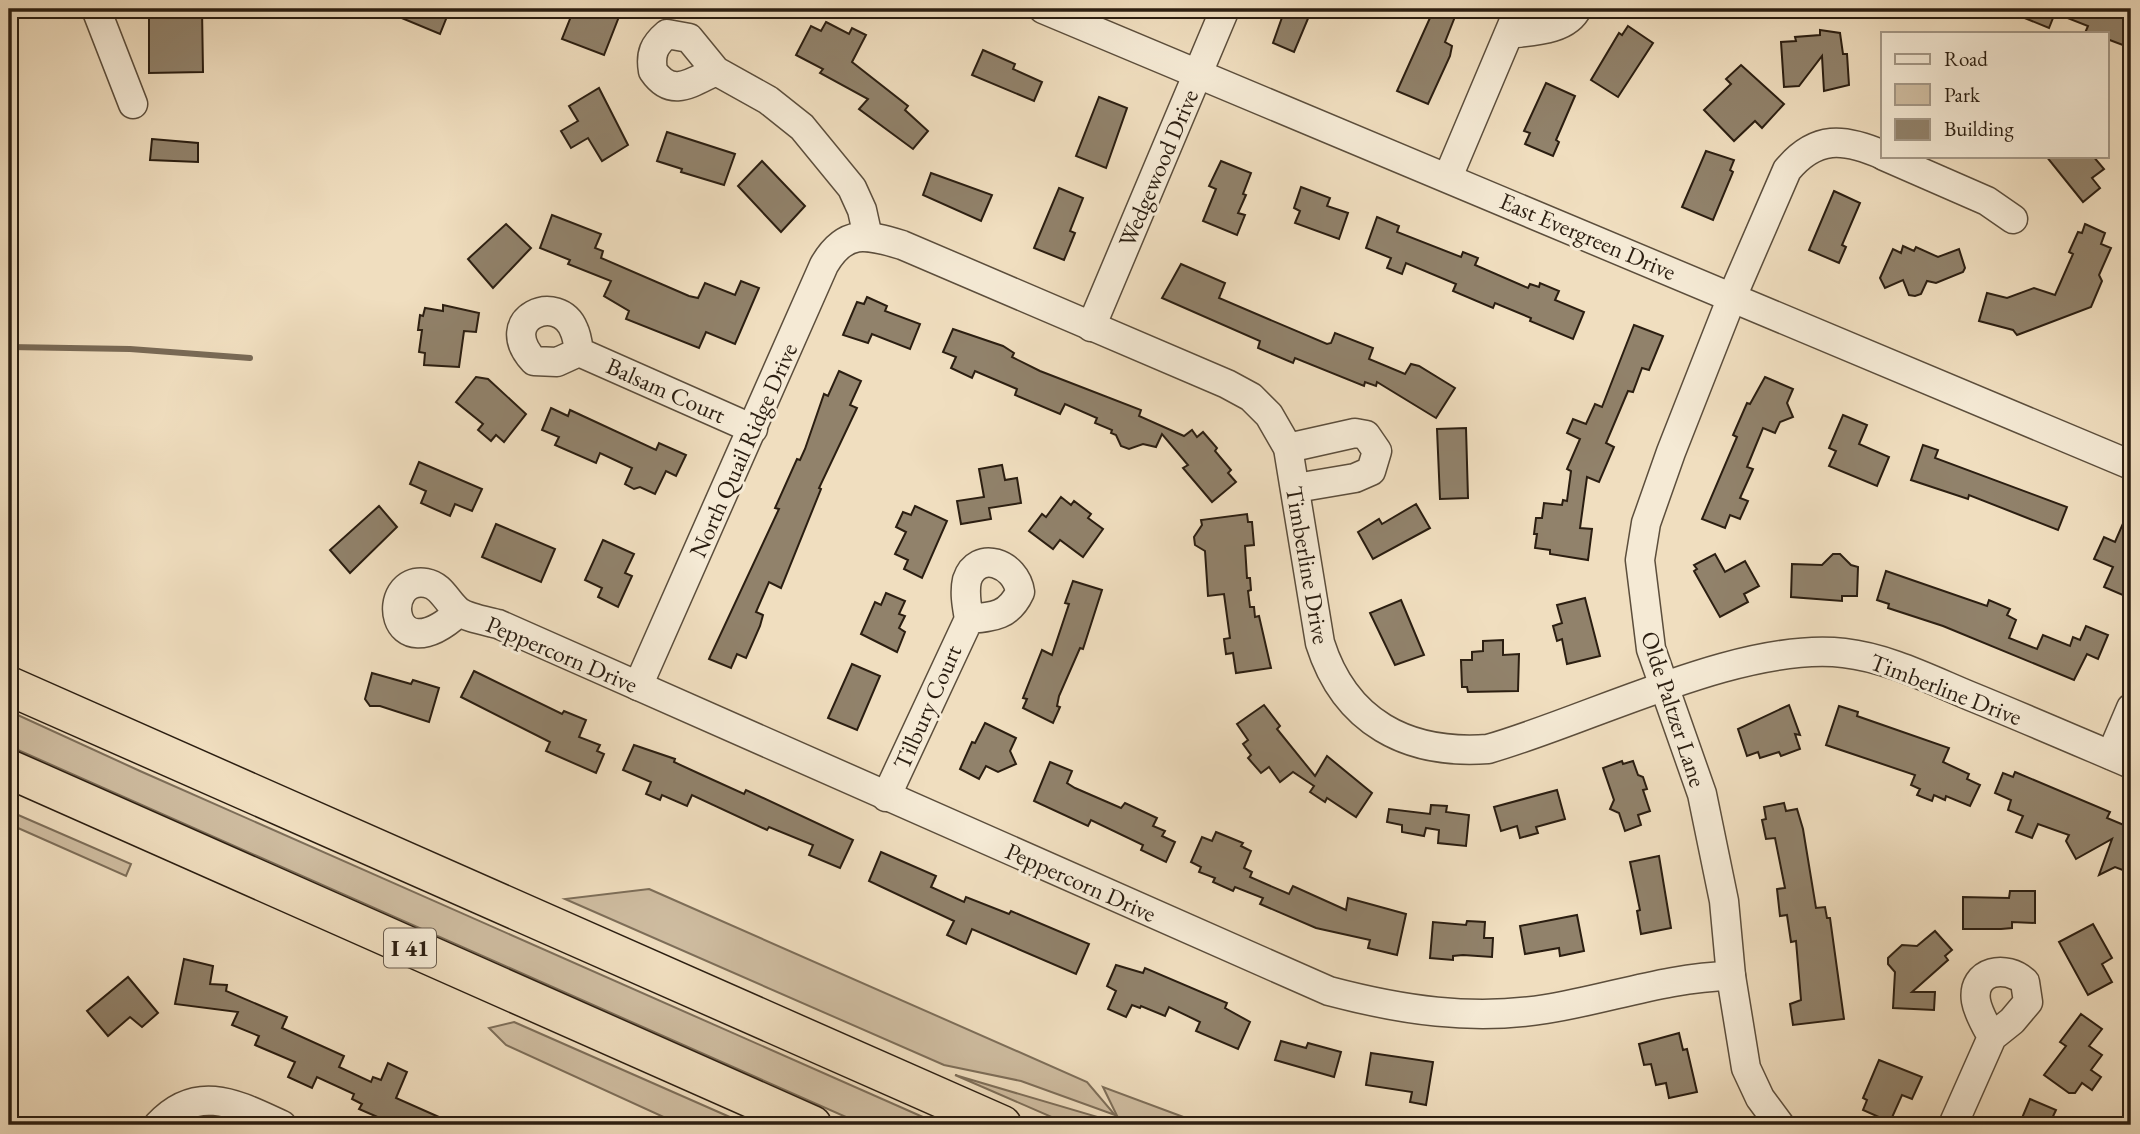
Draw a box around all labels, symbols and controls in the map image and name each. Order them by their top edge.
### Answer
legend [1881,32,2108,158]
text: Road [1944,45,1988,72]
text: Park [1944,81,1981,108]
street label: Wedgewood Drive [1111,84,1205,252]
text: Building [1944,115,2014,142]
street label: East Evergreen Drive [1495,185,1681,287]
street label: North Quail Ridge Drive [682,338,804,562]
street label: Balsam Court [602,350,731,430]
street label: Timberline Drive [1279,483,1337,647]
street label: Peppercorn Drive [482,608,642,700]
street label: Olde Paltzer Lane [1634,627,1714,791]
street label: Tilbury Court [886,639,968,774]
street label: Timberline Drive [1866,646,2026,732]
street label: Peppercorn Drive [1001,835,1161,929]
road number: I 41 [384,928,436,967]

